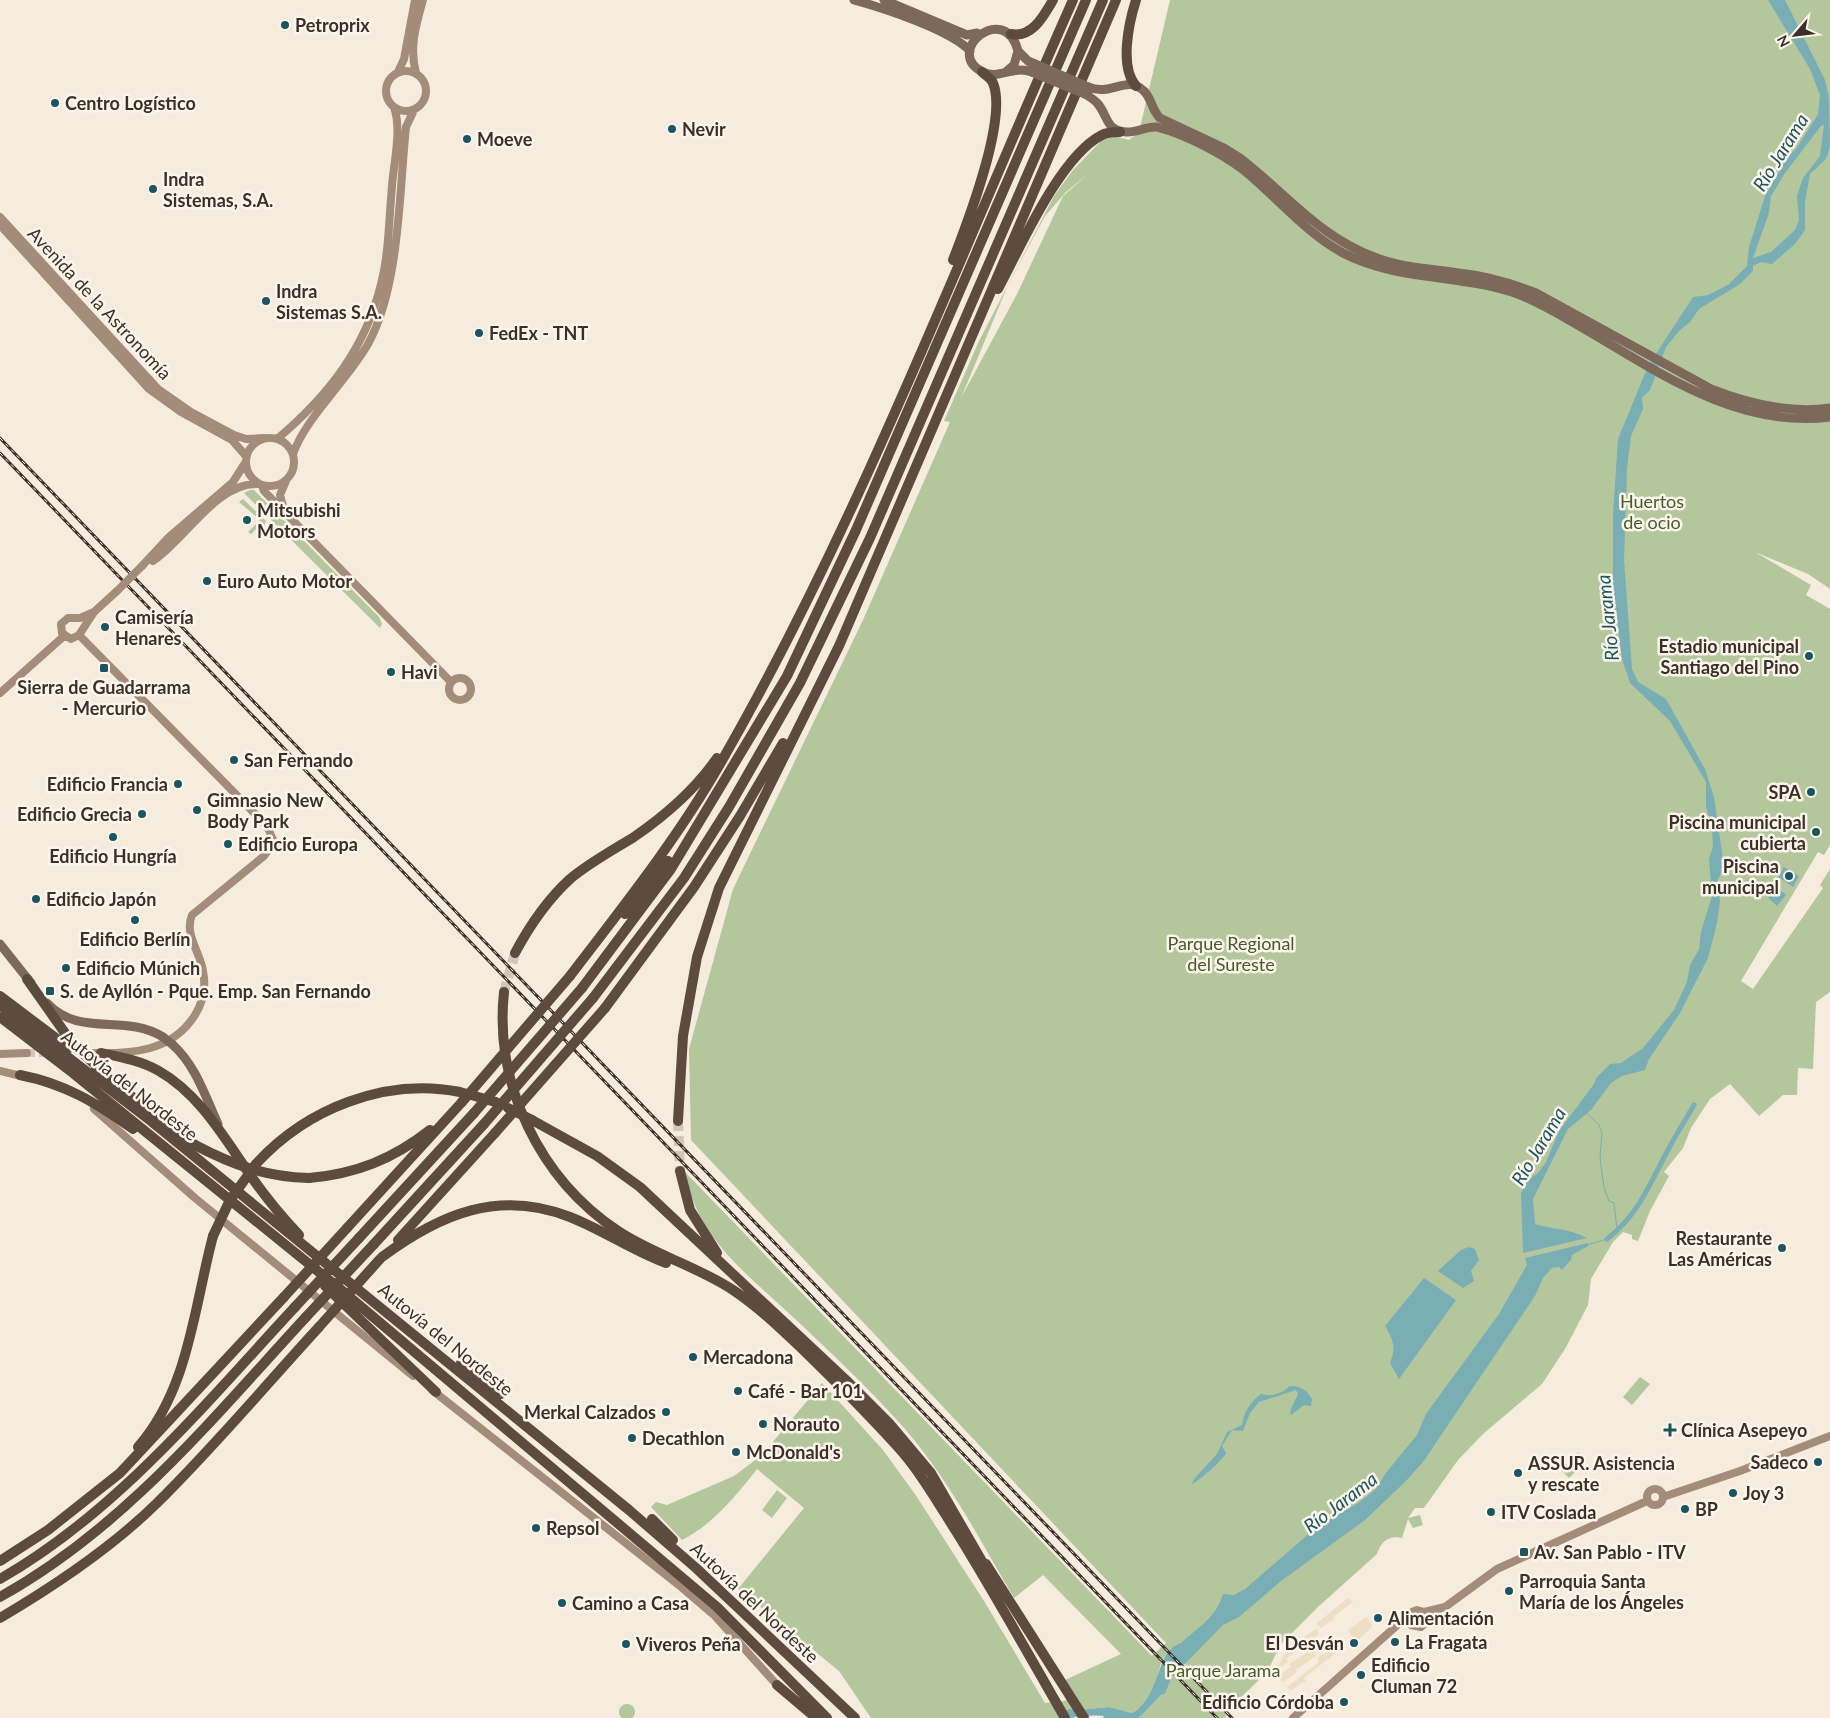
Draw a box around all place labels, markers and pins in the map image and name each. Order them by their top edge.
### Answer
place label: Petroprix [295,14,370,36]
marker: Petroprix [279,19,291,31]
place label: Centro Logístico [65,92,196,114]
marker: Centro Logístico [49,97,61,109]
place label: Nevir [682,118,726,140]
marker: Nevir [666,123,678,135]
place label: Moeve [477,128,533,150]
marker: Moeve [461,133,473,145]
place label: Indra Sistemas, S.A. [163,168,273,211]
marker: Indra Sistemas, S.A. [147,183,159,195]
place label: Indra Sistemas S.A. [276,280,382,323]
marker: Indra Sistemas S.A. [260,295,272,307]
place label: FedEx - TNT [489,322,588,344]
marker: FedEx - TNT [473,327,485,339]
place label: Mitsubishi Motors [257,499,341,542]
marker: Mitsubishi Motors [241,514,253,526]
place label: Euro Auto Motor [217,570,352,592]
marker: Euro Auto Motor [201,575,213,587]
place label: Camisería Henares [115,606,194,649]
marker: Camisería Henares [99,621,111,633]
place label: Estadio municipal Santiago del Pino [1659,635,1799,678]
marker: Estadio municipal Santiago del Pino [1803,650,1815,662]
place label: Havi [401,661,438,683]
marker: Sierra de Guadarrama - Mercurio [98,662,110,674]
marker: Havi [385,666,397,678]
place label: Sierra de Guadarrama - Mercurio [17,676,191,719]
place label: San Fernando [244,749,353,771]
marker: San Fernando [228,754,240,766]
place label: Edificio Francia [47,773,168,795]
marker: Edificio Francia [172,778,184,790]
place label: SPA [1768,781,1801,803]
marker: SPA [1805,786,1817,798]
place label: Gimnasio New Body Park [207,789,324,832]
place label: Edificio Grecia [17,803,132,825]
marker: Gimnasio New Body Park [191,804,203,816]
marker: Edificio Grecia [136,808,148,820]
place label: Piscina municipal cubierta [1668,811,1806,854]
marker: Piscina municipal cubierta [1810,826,1822,838]
marker: Edificio Hungría [107,831,119,843]
place label: Edificio Europa [238,833,358,855]
marker: Edificio Europa [222,838,234,850]
place label: Edificio Hungría [49,845,177,867]
place label: Piscina municipal [1702,855,1779,898]
marker: Piscina municipal [1783,870,1795,882]
place label: Edificio Japón [46,888,156,910]
marker: Edificio Japón [30,893,42,905]
marker: Edificio Berlín [129,914,141,926]
place label: Edificio Berlín [80,928,190,950]
place label: Edificio Múnich [76,957,200,979]
marker: Edificio Múnich [60,962,72,974]
place label: S. de Ayllón - Pque. Emp. San Fernando [60,980,371,1002]
marker: S. de Ayllón - Pque. Emp. San Fernando [44,985,56,997]
place label: Restaurante Las Américas [1668,1227,1772,1270]
marker: Restaurante Las Américas [1776,1242,1788,1254]
place label: Mercadona [703,1346,793,1368]
marker: Mercadona [687,1351,699,1363]
place label: Café - Bar 101 [748,1380,863,1402]
marker: Café - Bar 101 [732,1385,744,1397]
place label: Merkal Calzados [524,1401,656,1423]
marker: Merkal Calzados [660,1406,672,1418]
place label: Norauto [773,1413,840,1435]
marker: Norauto [757,1418,769,1430]
place label: Clínica Asepeyo [1681,1419,1807,1441]
marker: Clínica Asepeyo [1663,1423,1677,1437]
place label: Decathlon [642,1427,725,1449]
marker: Decathlon [626,1432,638,1444]
place label: McDonald's [746,1441,841,1463]
marker: McDonald's [730,1446,742,1458]
place label: Sadeco [1750,1451,1808,1473]
place label: ASSUR. Asistencia y rescate [1527,1452,1675,1495]
marker: Sadeco [1812,1456,1824,1468]
marker: ASSUR. Asistencia y rescate [1512,1467,1524,1479]
place label: Joy 3 [1743,1482,1784,1504]
marker: Joy 3 [1727,1487,1739,1499]
place label: BP [1695,1498,1718,1520]
place label: ITV Coslada [1501,1501,1596,1523]
marker: BP [1679,1503,1691,1515]
marker: ITV Coslada [1485,1506,1497,1518]
place label: Repsol [546,1517,600,1539]
marker: Repsol [530,1522,542,1534]
place label: Av. San Pablo - ITV [1533,1541,1686,1563]
marker: Av. San Pablo - ITV [1518,1546,1530,1558]
place label: Parroquia Santa María de los Ángeles [1519,1570,1684,1613]
marker: Parroquia Santa María de los Ángeles [1503,1585,1515,1597]
place label: Camino a Casa [572,1592,689,1614]
marker: Camino a Casa [556,1597,568,1609]
place label: Alimentación [1387,1607,1494,1629]
marker: Alimentación [1372,1612,1384,1624]
place label: La Fragata [1405,1631,1487,1653]
place label: El Desván [1265,1632,1344,1654]
place label: Viveros Peña [635,1633,741,1655]
marker: La Fragata [1389,1636,1401,1648]
marker: El Desván [1348,1637,1360,1649]
marker: Viveros Peña [620,1638,632,1650]
place label: Edificio Cluman 72 [1371,1654,1457,1697]
marker: Edificio Cluman 72 [1355,1669,1367,1681]
place label: Edificio Córdoba [1202,1691,1334,1713]
marker: Edificio Córdoba [1338,1696,1350,1708]

